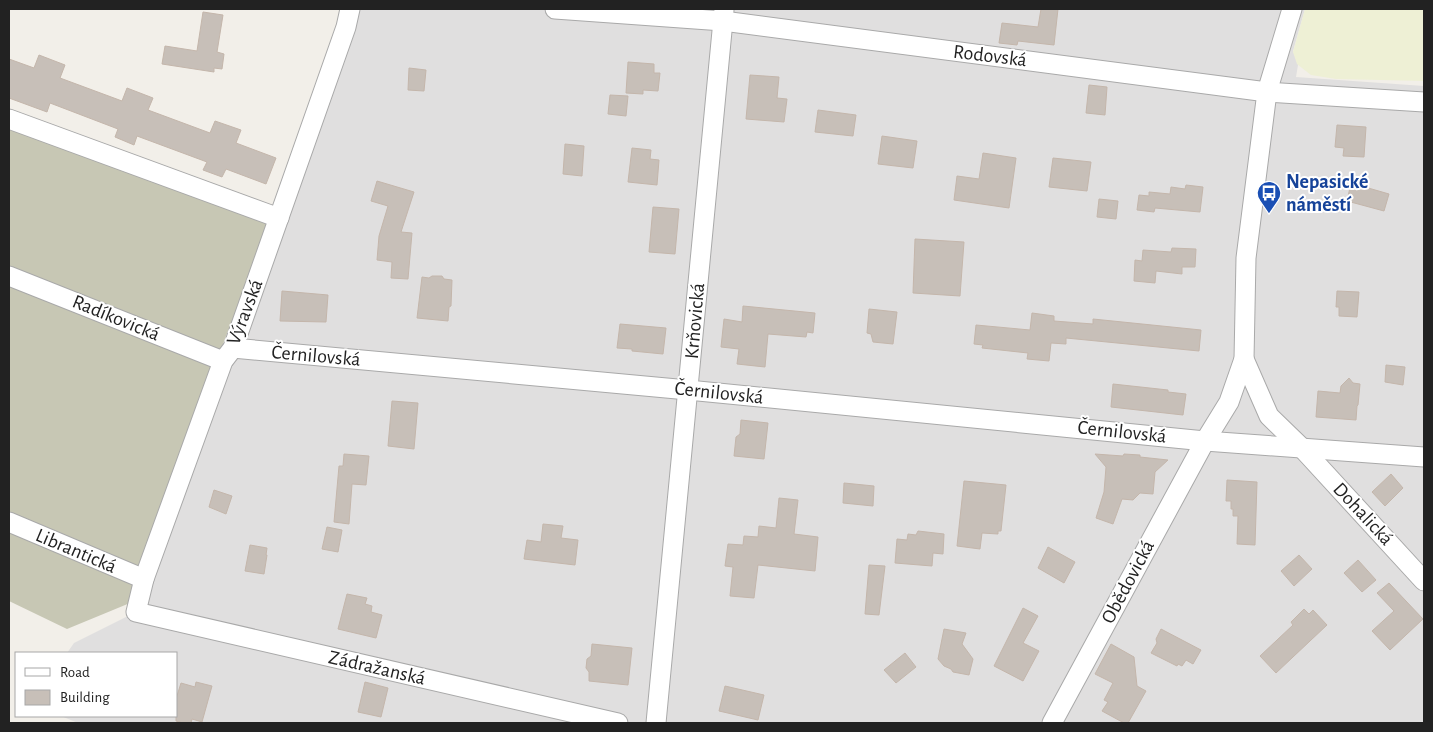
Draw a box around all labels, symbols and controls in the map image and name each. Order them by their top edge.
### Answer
street label: Rodovská [952,42,1028,70]
place label: Nepasické náměstí [1286,172,1368,215]
bus stop icon: Nepasické náměstí [1256,180,1282,214]
street label: Výravská [223,277,267,347]
street label: Krňovická [682,282,708,360]
street label: Radíkovická [69,291,163,345]
street label: Černilovská [271,341,361,370]
street label: Černilovská [674,377,764,408]
street label: Černilovská [1077,416,1167,447]
street label: Dohalická [1329,479,1397,549]
street label: Librantická [33,525,119,577]
street label: Obědovická [1098,537,1158,627]
street label: Zádražanská [327,647,427,689]
legend [15,652,178,717]
text: Road [60,665,90,680]
text: Building [60,690,110,705]

